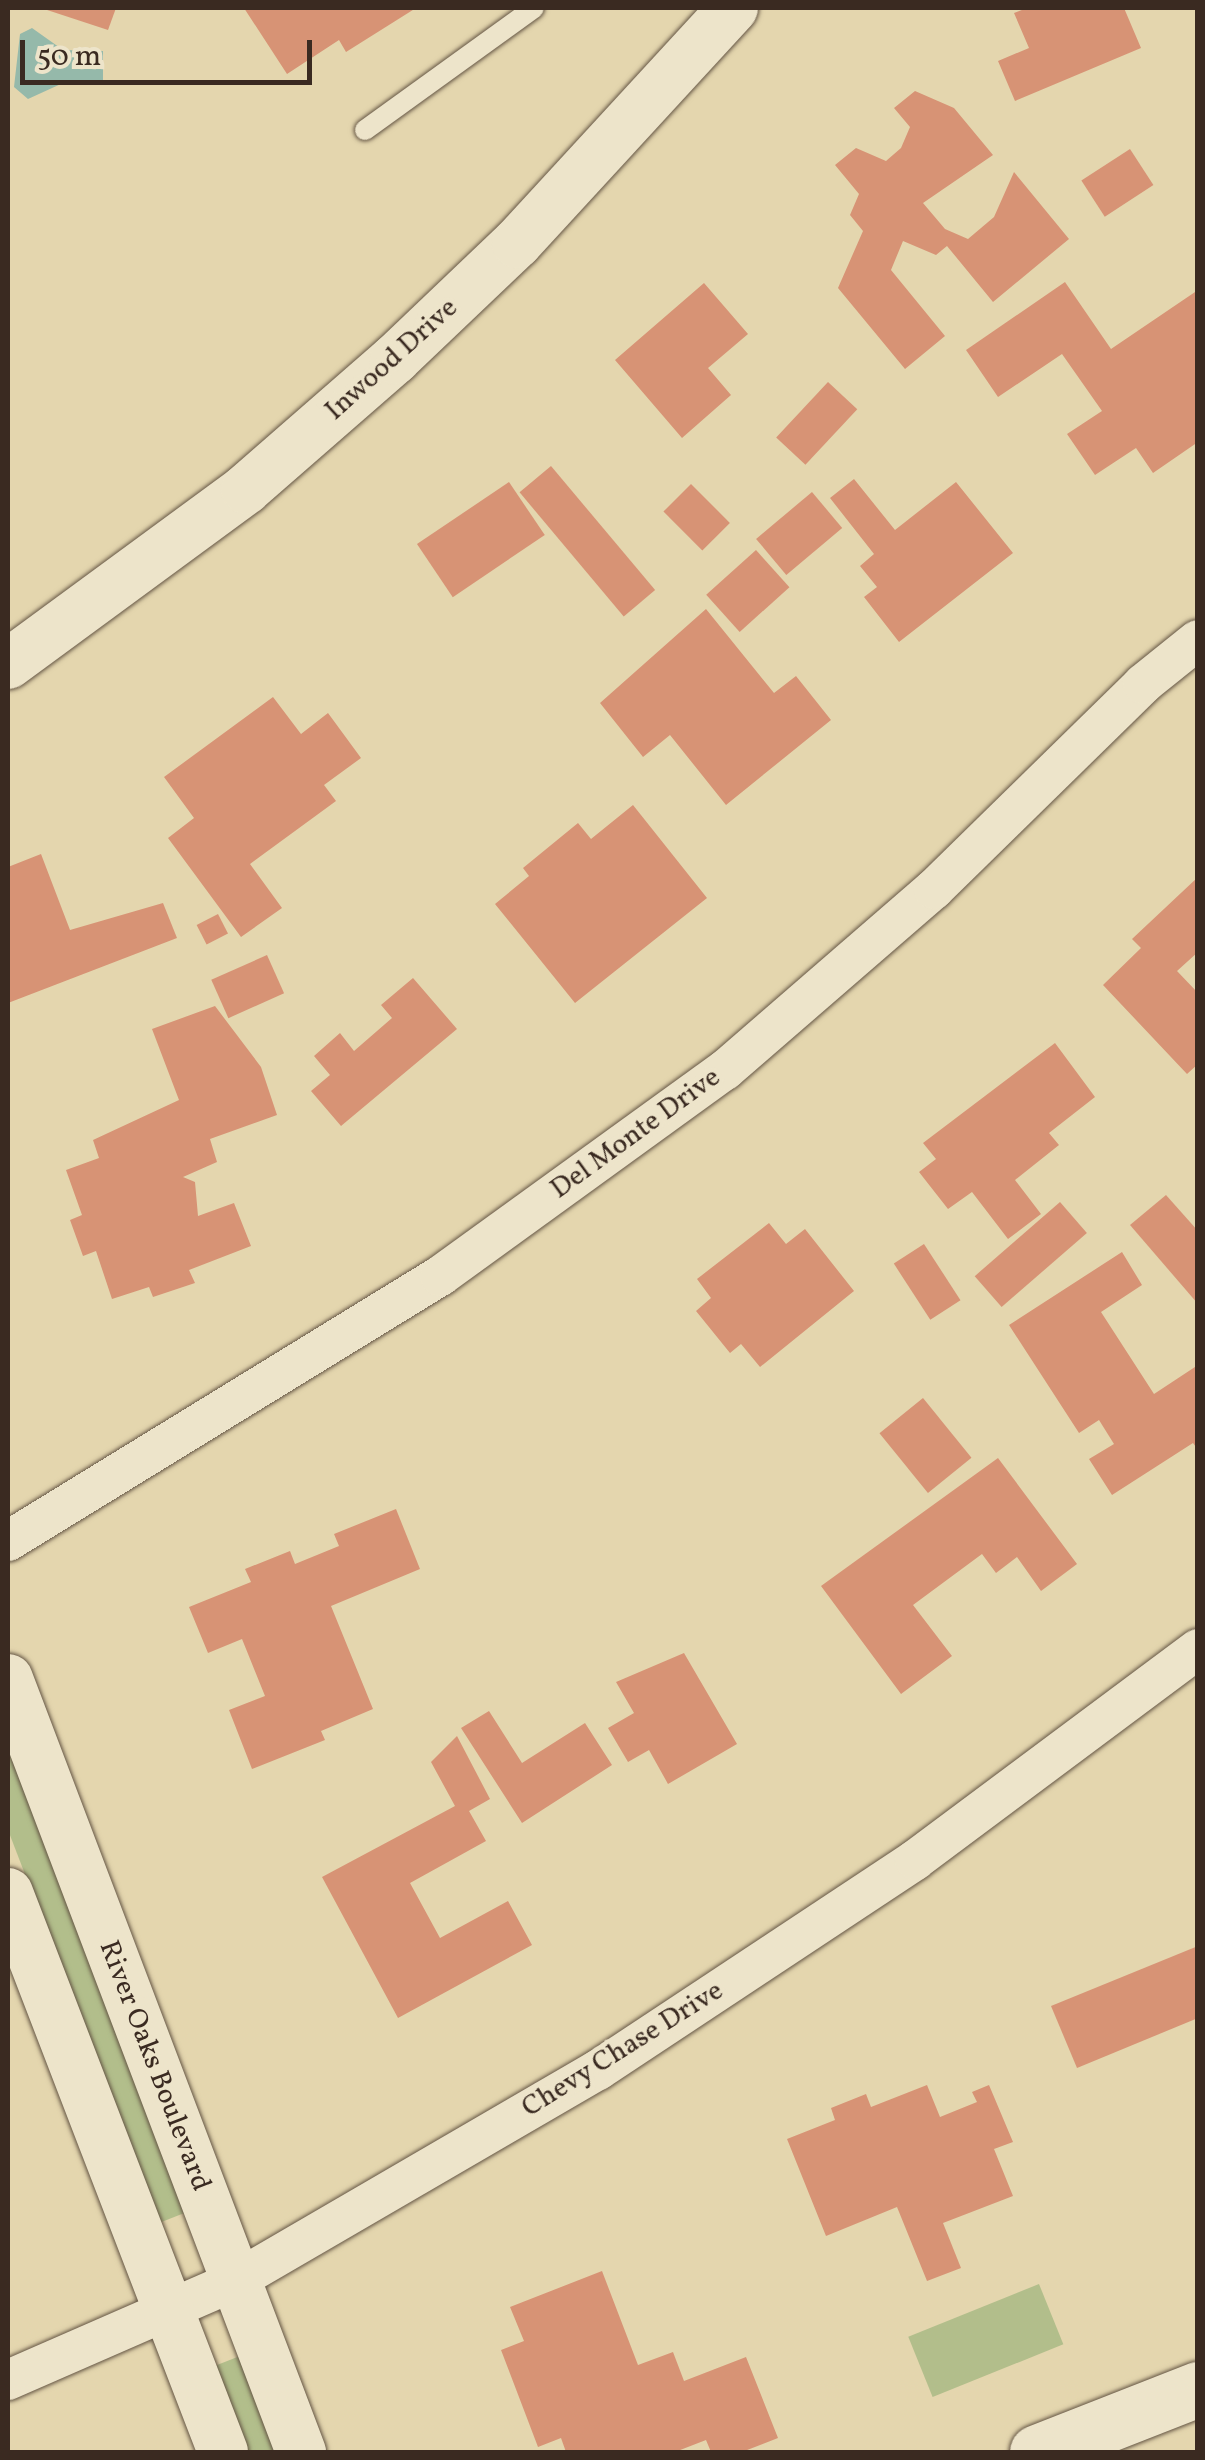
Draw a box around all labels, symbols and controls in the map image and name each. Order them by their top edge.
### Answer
scale bar [25,20,318,82]
text: 50 m [37,36,101,78]
street label: Inwood Drive [319,292,465,428]
street label: Del Monte Drive [545,1061,727,1207]
street label: River Oaks Boulevard [91,1936,217,2196]
street label: Chevy Chase Drive [516,1974,730,2126]

